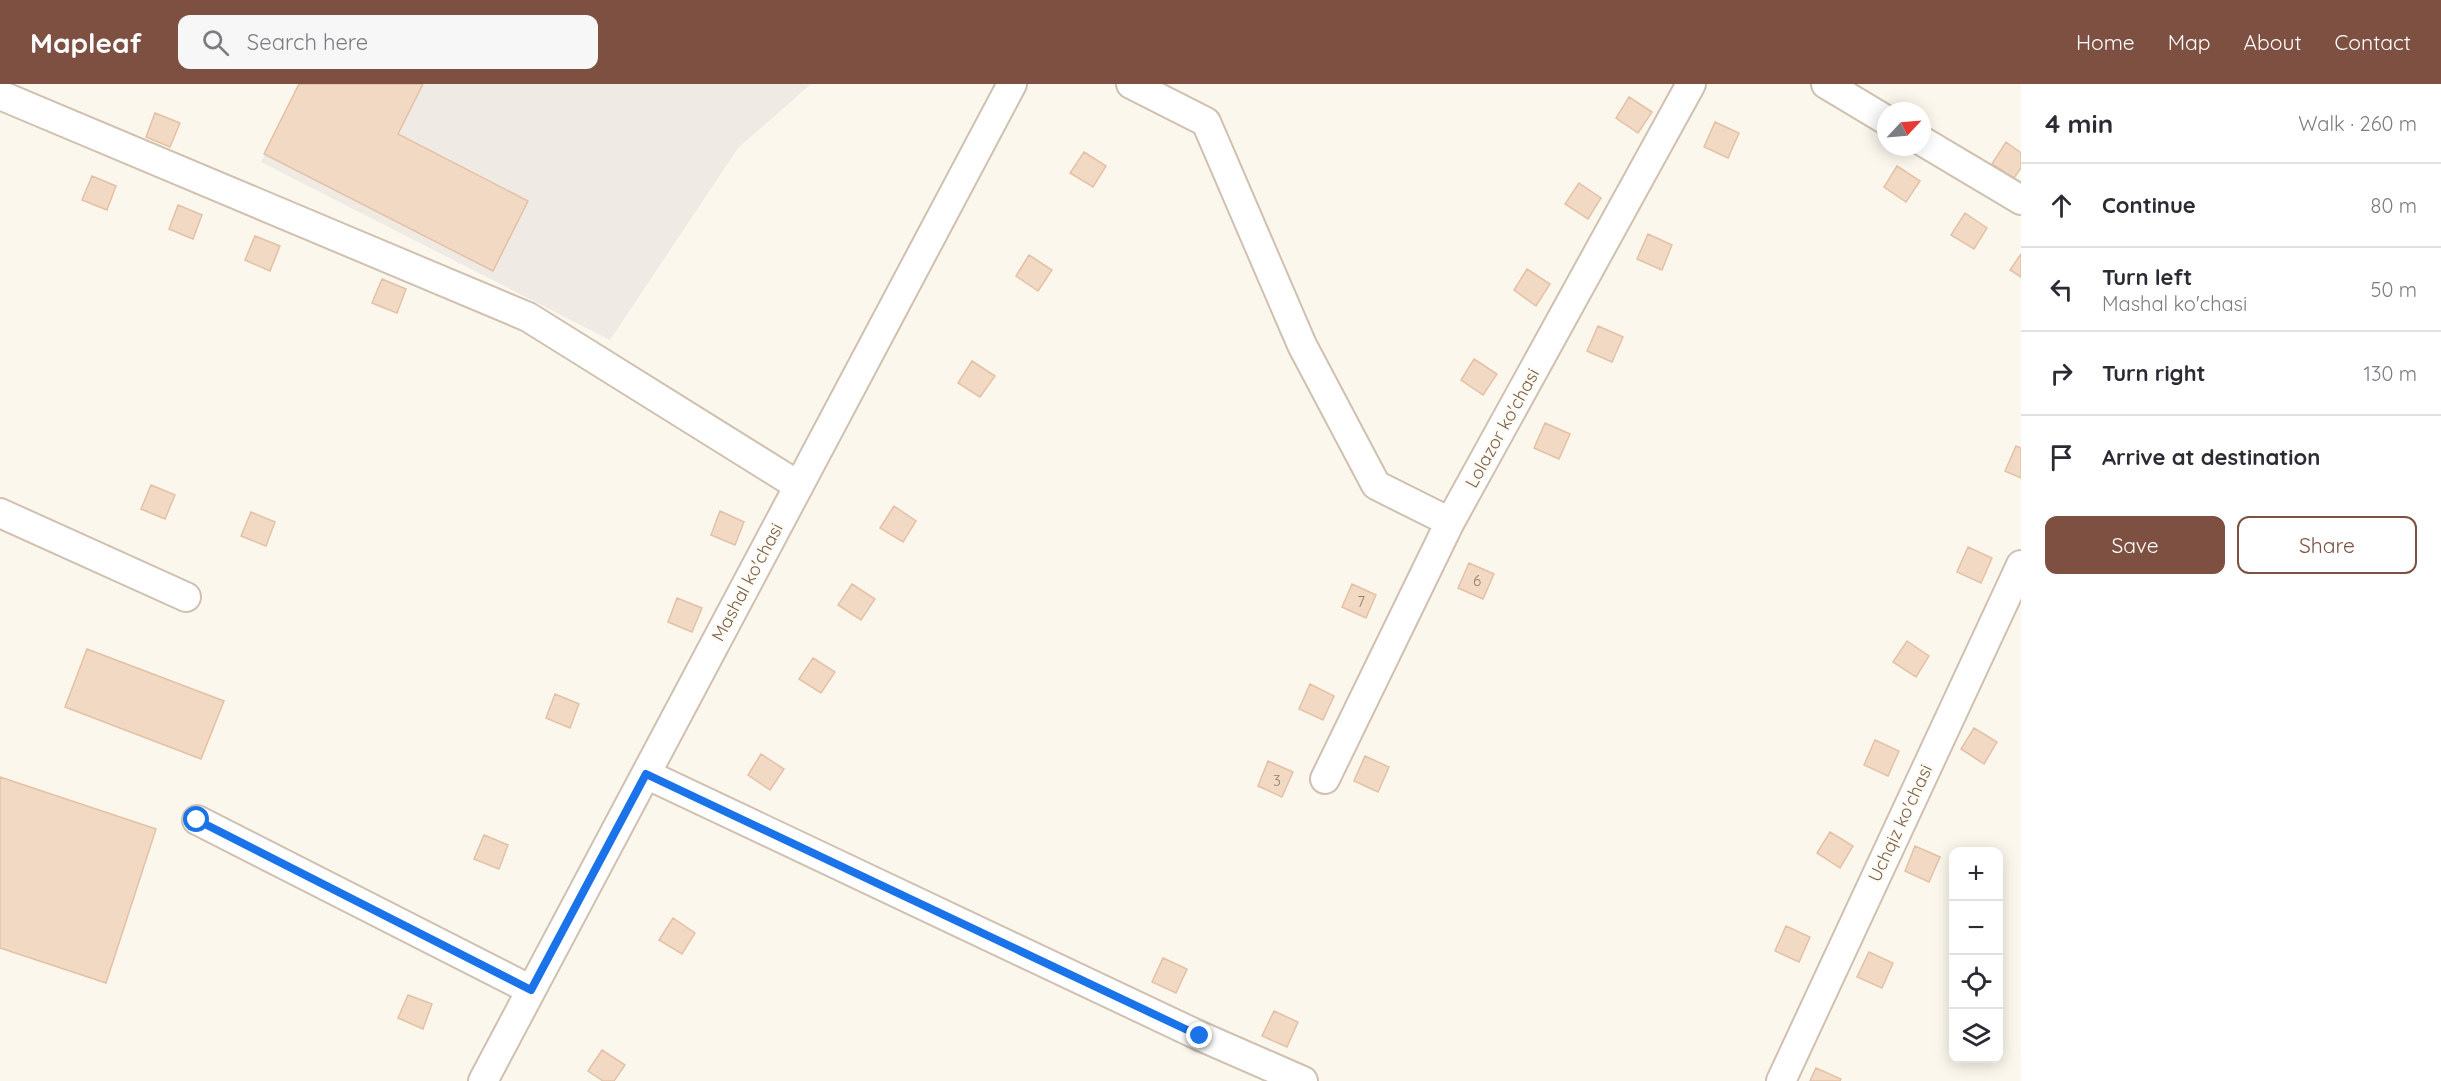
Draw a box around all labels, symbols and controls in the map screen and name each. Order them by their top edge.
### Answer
search box [178,15,598,69]
text: Mapleaf [30,25,142,60]
icon: search [199,26,232,59]
text: Search here [247,28,368,56]
text: Home [2076,29,2135,55]
text: Map [2168,29,2211,55]
text: About [2244,29,2302,55]
text: Contact [2335,29,2411,55]
north arrow [1877,102,1931,156]
text: 4 min [2045,107,2113,140]
text: Walk · 260 m [2298,111,2417,136]
icon: ahead [2045,189,2078,222]
text: Continue [2102,191,2196,219]
text: 80 m [2371,193,2417,218]
text: Turn left [2102,263,2192,291]
icon: left [2045,273,2078,306]
text: 50 m [2371,277,2417,302]
text: Mashal ko'chasi [2102,291,2247,316]
icon: right [2045,357,2078,390]
text: Turn right [2102,359,2206,387]
text: 130 m [2364,361,2417,386]
street label: Lolazor ko'chasi [1460,364,1544,492]
icon: arrive [2045,441,2078,474]
text: Arrive at destination [2102,443,2320,471]
button: Save [2045,516,2225,574]
button: Share [2237,516,2417,574]
street label: Mashal ko'chasi [706,519,788,645]
house number: 6 [1473,571,1481,590]
house number: 7 [1357,592,1365,611]
street label: Uchqiz ko'chasi [1863,761,1937,885]
house number: 3 [1273,771,1281,790]
route start [183,806,209,832]
map controls [1949,847,2003,1063]
button: + [1949,847,2003,901]
button: − [1949,901,2003,955]
button: locate [1949,955,2003,1009]
button: layers [1949,1009,2003,1063]
route end [1186,1022,1212,1048]

